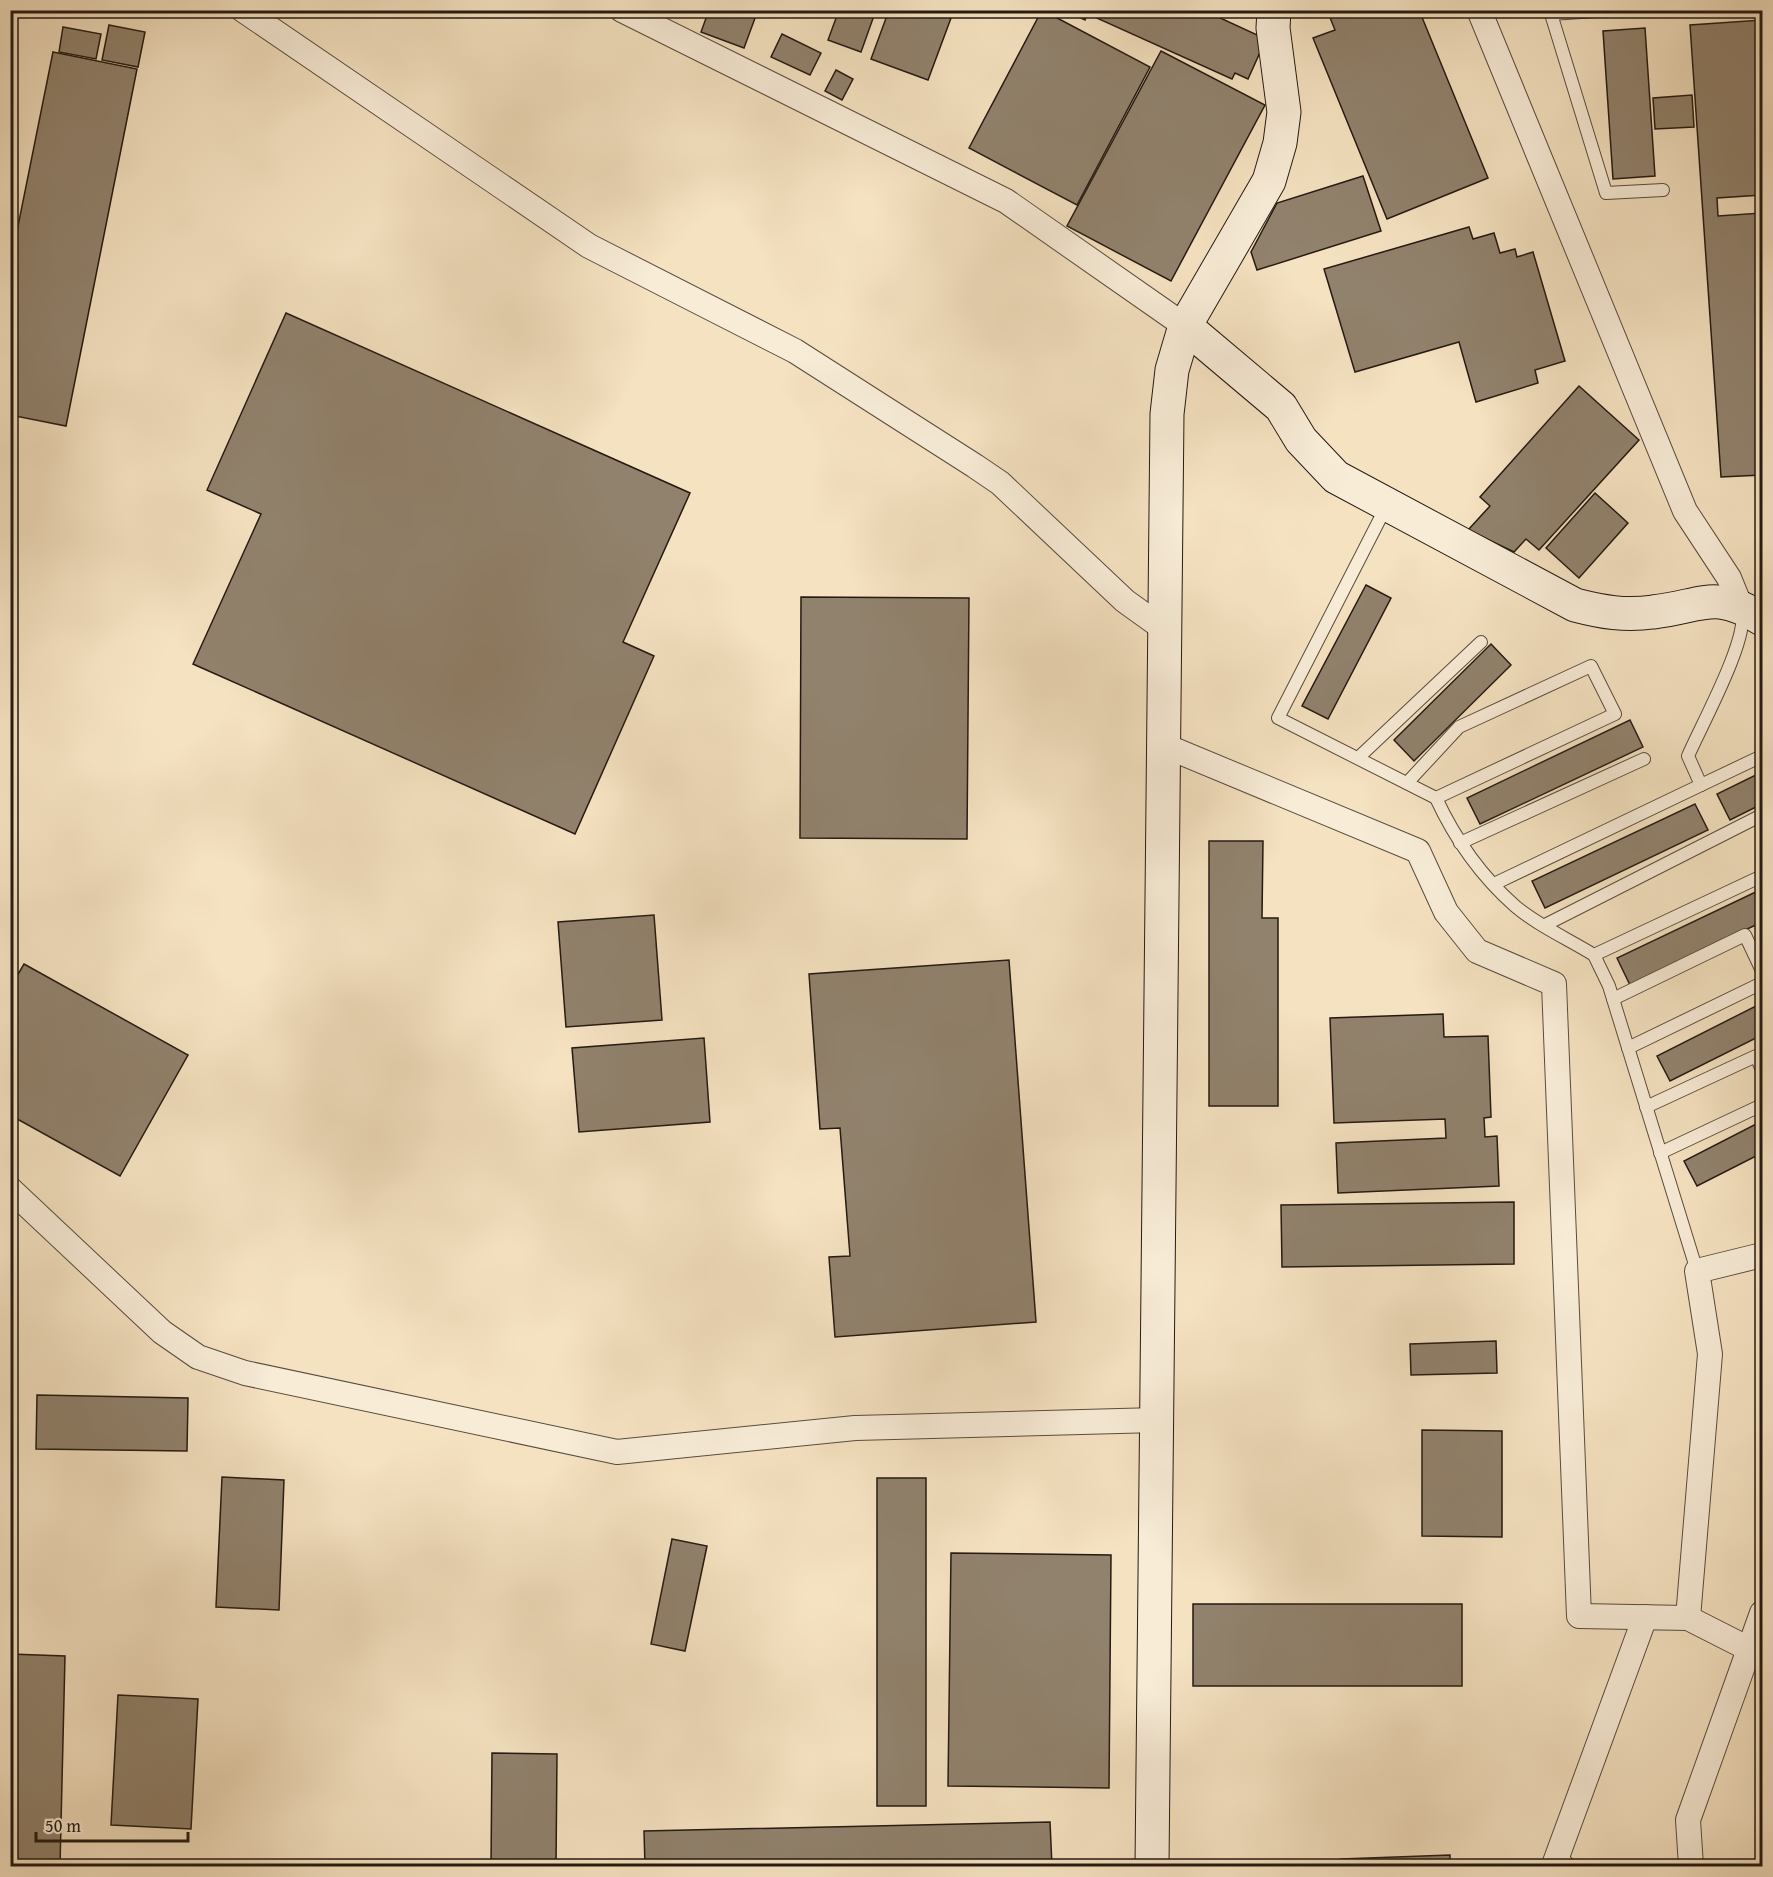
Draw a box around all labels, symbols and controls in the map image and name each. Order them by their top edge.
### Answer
scale bar [36,1805,188,1843]
text: 50 m [45,1812,81,1839]

